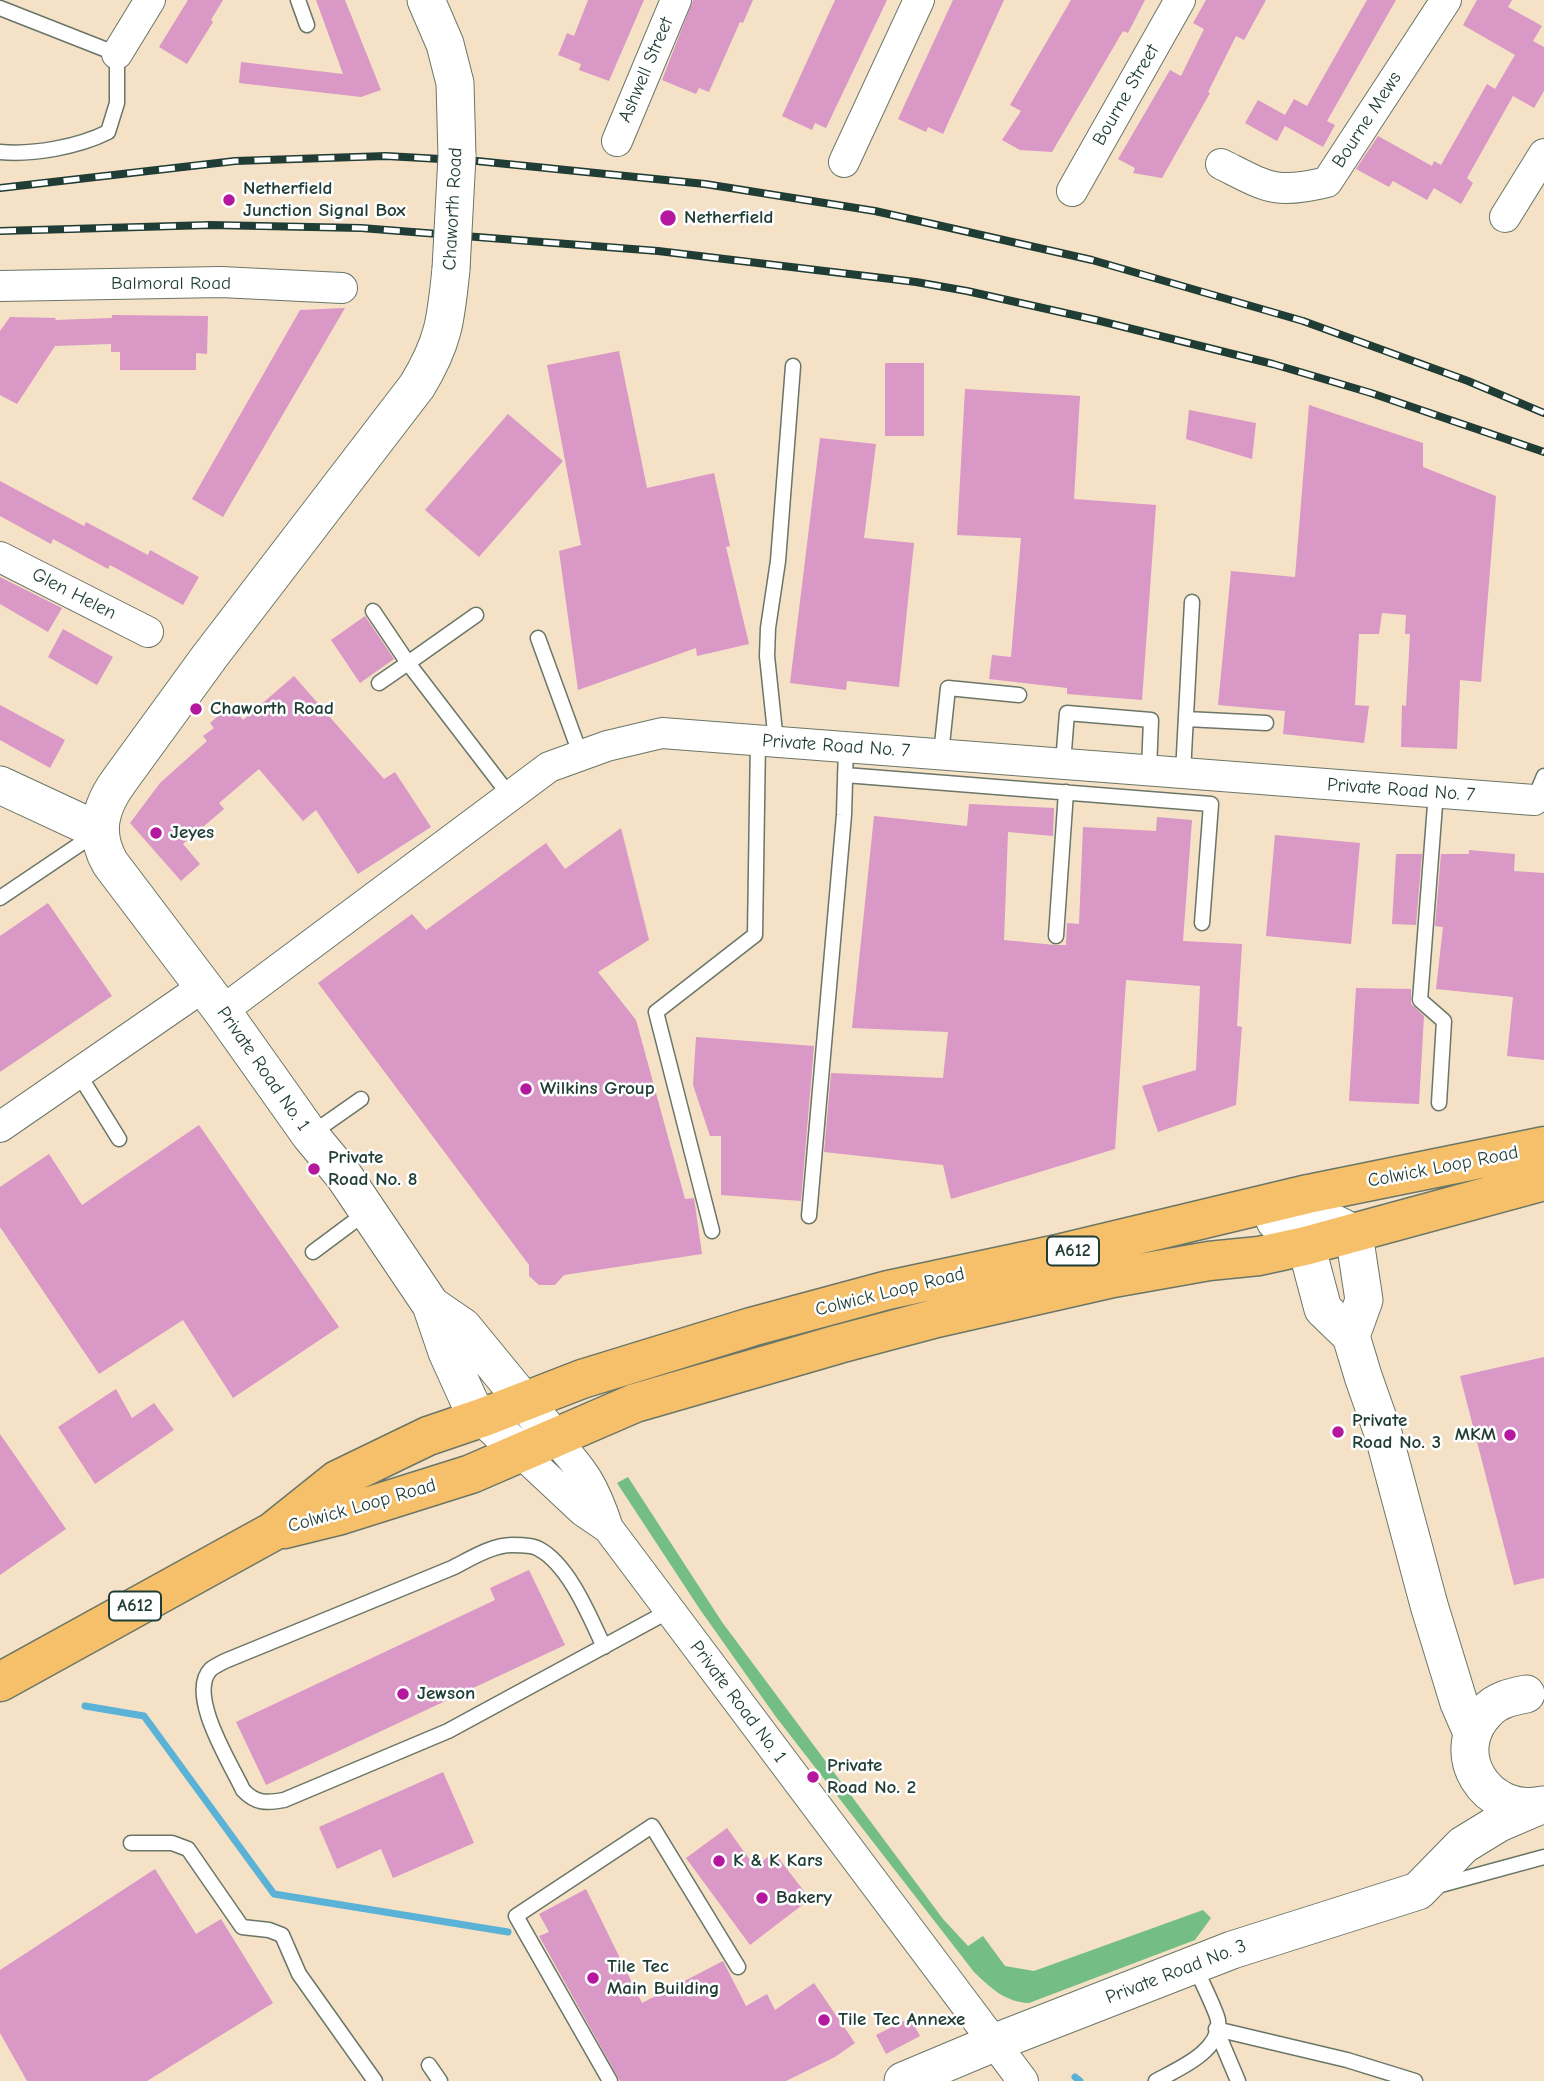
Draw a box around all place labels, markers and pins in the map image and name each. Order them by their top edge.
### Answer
place label: Netherfield Junction Signal Box [243,178,406,222]
marker: Netherfield Junction Signal Box [221,192,237,208]
place label: Netherfield [684,207,773,229]
marker: Netherfield [658,208,678,228]
place label: Chaworth Road [210,698,334,720]
marker: Chaworth Road [188,701,204,717]
place label: Jeyes [170,822,214,844]
marker: Jeyes [148,825,164,841]
place label: Wilkins Group [540,1078,655,1100]
marker: Wilkins Group [518,1081,534,1097]
place label: Private Road No. 8 [328,1147,417,1191]
marker: Private Road No. 8 [306,1161,322,1177]
place label: Private Road No. 3 [1352,1410,1441,1454]
marker: Private Road No. 3 [1330,1424,1346,1440]
place label: MKM [1455,1424,1496,1446]
marker: MKM [1502,1427,1518,1443]
place label: Jewson [417,1683,475,1705]
marker: Jewson [395,1686,411,1702]
place label: Private Road No. 2 [827,1755,916,1799]
marker: Private Road No. 2 [805,1769,821,1785]
place label: K & K Kars [733,1850,823,1872]
marker: K & K Kars [711,1853,727,1869]
place label: Bakery [776,1887,832,1909]
marker: Bakery [754,1890,770,1906]
place label: Tile Tec Main Building [607,1956,719,2000]
marker: Tile Tec Main Building [585,1970,601,1986]
place label: Tile Tec Annexe [838,2009,965,2031]
marker: Tile Tec Annexe [816,2012,832,2028]

